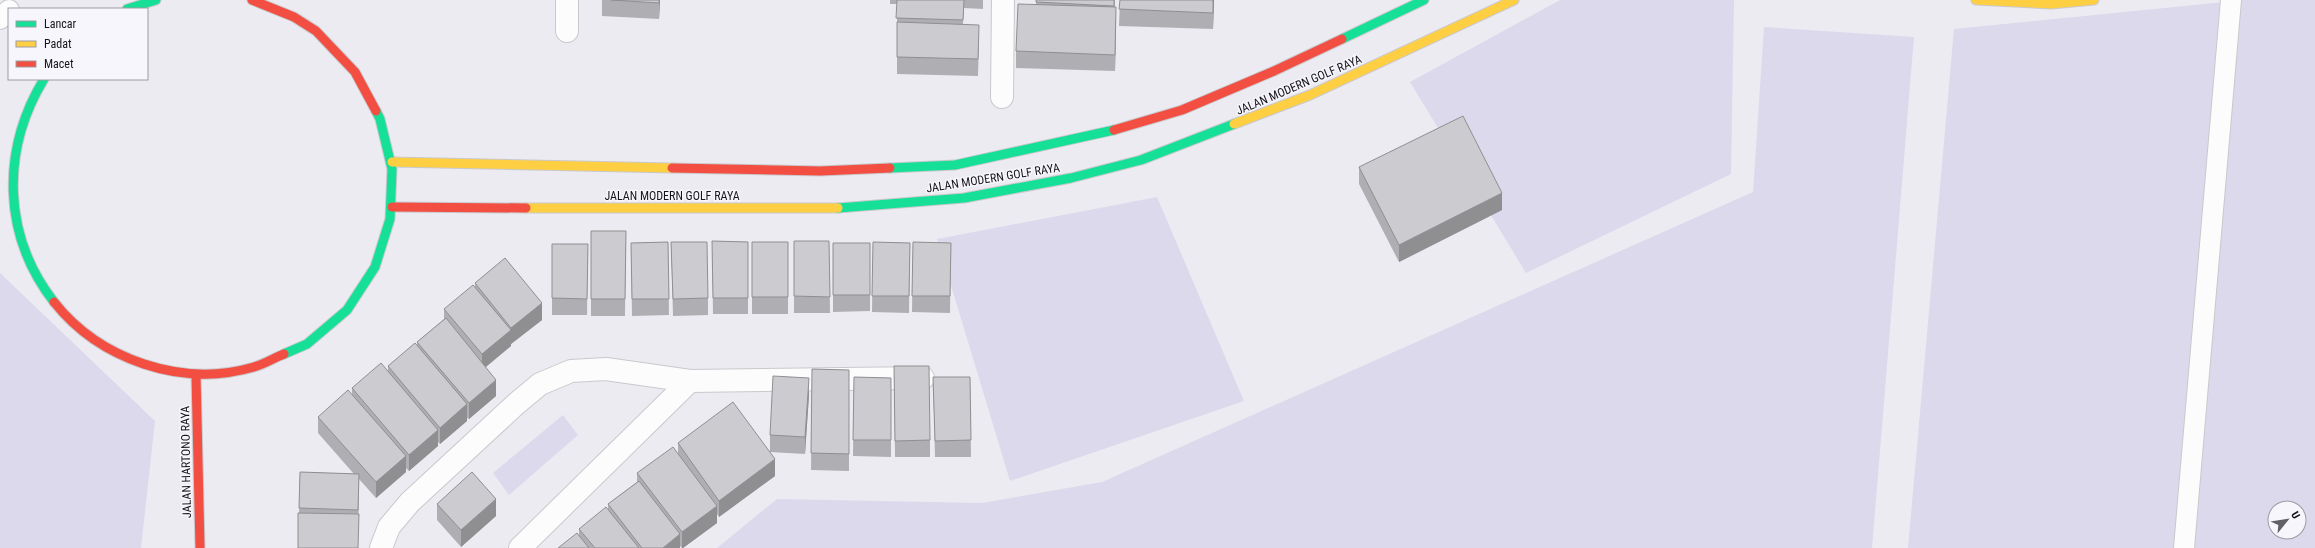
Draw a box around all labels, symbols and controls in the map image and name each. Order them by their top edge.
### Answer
legend [8,8,148,80]
text: Lancar [44,17,77,31]
text: Padat [44,37,72,51]
street label: JALAN MODERN GOLF RAYA [1234,52,1364,118]
text: Macet [44,57,74,71]
street label: JALAN MODERN GOLF RAYA [925,161,1061,195]
street label: JALAN MODERN GOLF RAYA [604,189,740,203]
street label: JALAN HARTONO RAYA [178,406,194,518]
north arrow [2267,500,2307,540]
text: U [2288,509,2302,521]

